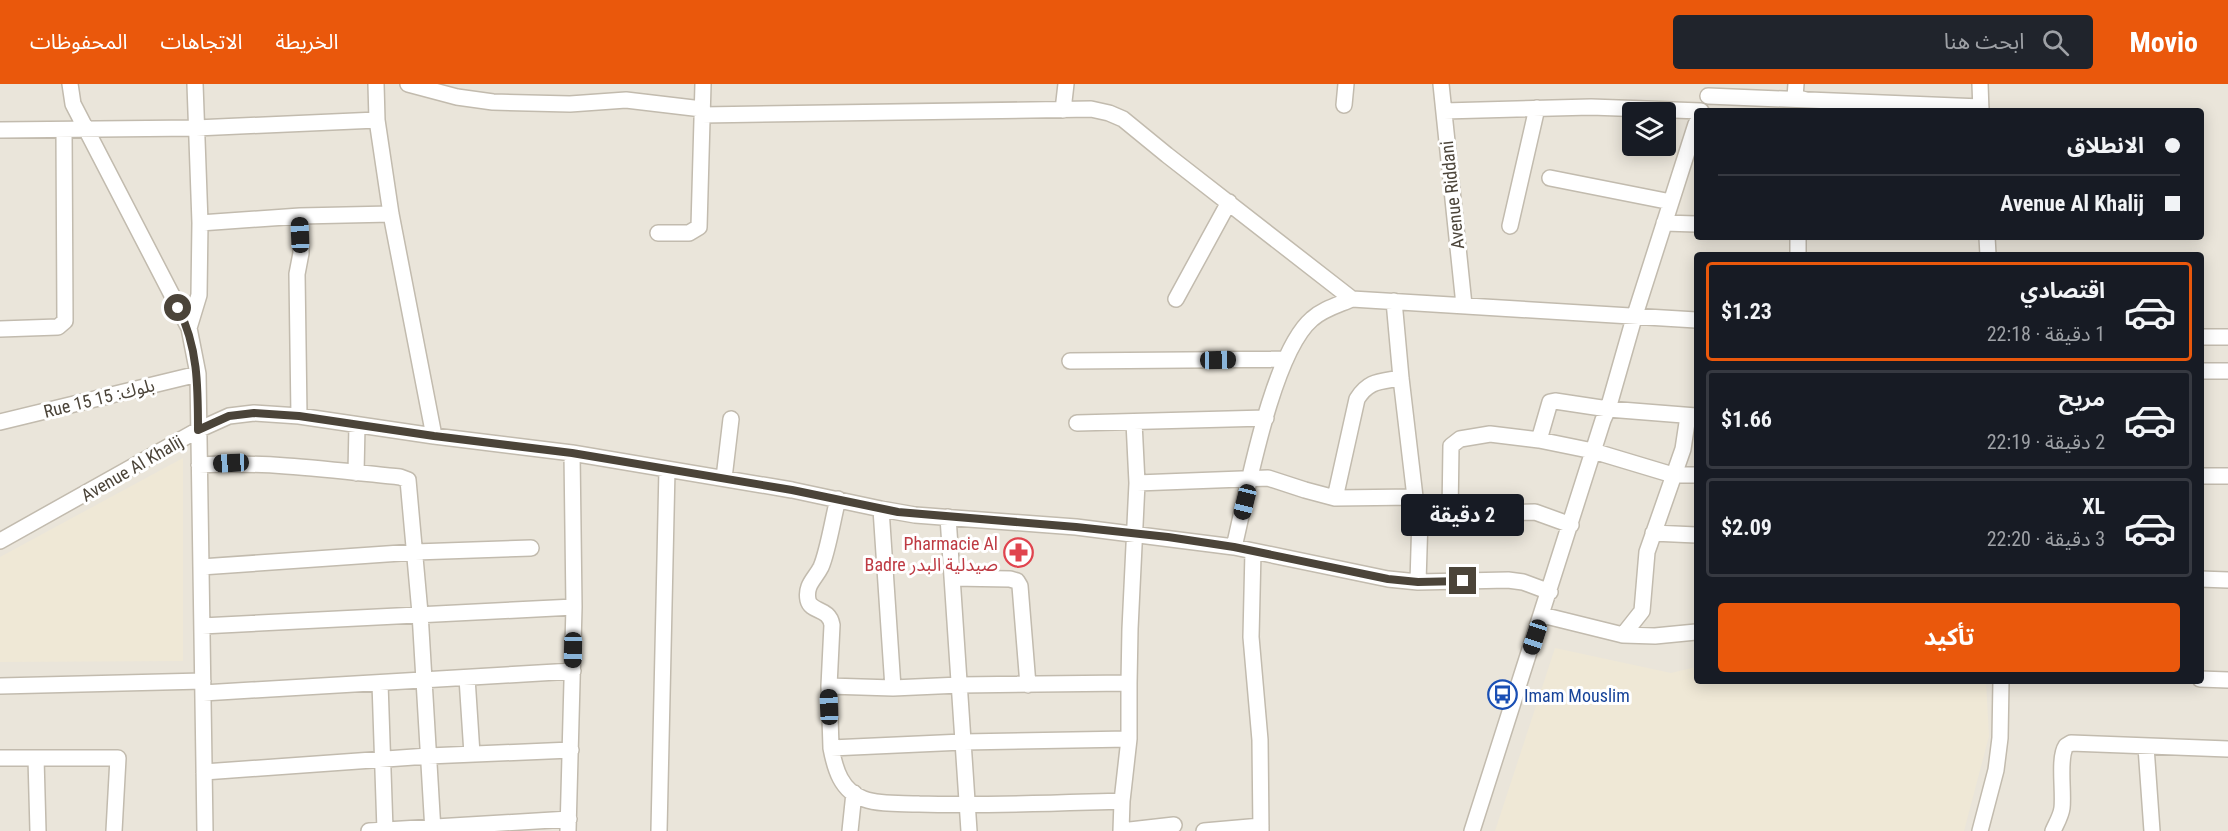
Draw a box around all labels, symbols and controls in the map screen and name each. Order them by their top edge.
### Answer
search box [1673,15,2093,69]
icon: search [2039,26,2072,59]
text: Movio [2129,26,2198,59]
text: ابحث هنا [1944,29,2024,54]
text: المحفوظات [30,30,127,54]
text: الاتجاهات [160,30,242,54]
text: الخريطة [275,30,338,54]
map controls [1622,102,1676,156]
button: layers [1622,102,1676,156]
text: الانطلاق [2067,133,2144,158]
street label: Avenue Riddani [1436,140,1468,250]
text: Avenue Al Khalij [2000,191,2144,216]
car [290,217,310,253]
text: اقتصادي [2020,278,2105,303]
icon: car [2123,285,2177,339]
route start [164,294,191,321]
text: $1.23 [1721,299,1772,324]
text: 1 دقيقة · 22:18 [1987,322,2105,346]
car [1200,351,1236,369]
street label: Rue 15 بلوك: 15 [41,374,157,423]
text: مريح [2059,386,2105,411]
icon: car [2123,393,2177,447]
text: $1.66 [1721,407,1772,432]
street label: Avenue Al Khalij [77,430,187,506]
text: 2 دقيقة · 22:19 [1987,430,2105,454]
car [213,453,249,473]
car [1232,482,1258,522]
callout: 2 دقيقة [1402,494,1524,536]
text: XL [2082,494,2105,519]
icon: car [2123,501,2177,555]
text: 2 دقيقة [1430,503,1495,527]
text: $2.09 [1721,515,1772,540]
text: 3 دقيقة · 22:20 [1987,527,2105,551]
place label: Pharmacie Al Badre صيدلية البدر [865,533,998,576]
pharmacy icon: Pharmacie Al Badre صيدلية البدر [1003,537,1035,569]
route end [1449,567,1476,594]
button: تأكيد [1718,603,2180,672]
car [1521,617,1549,657]
car [564,632,582,668]
bus stop icon: Imam Mouslim [1487,679,1519,711]
place label: Imam Mouslim [1524,685,1630,706]
car [819,689,839,725]

